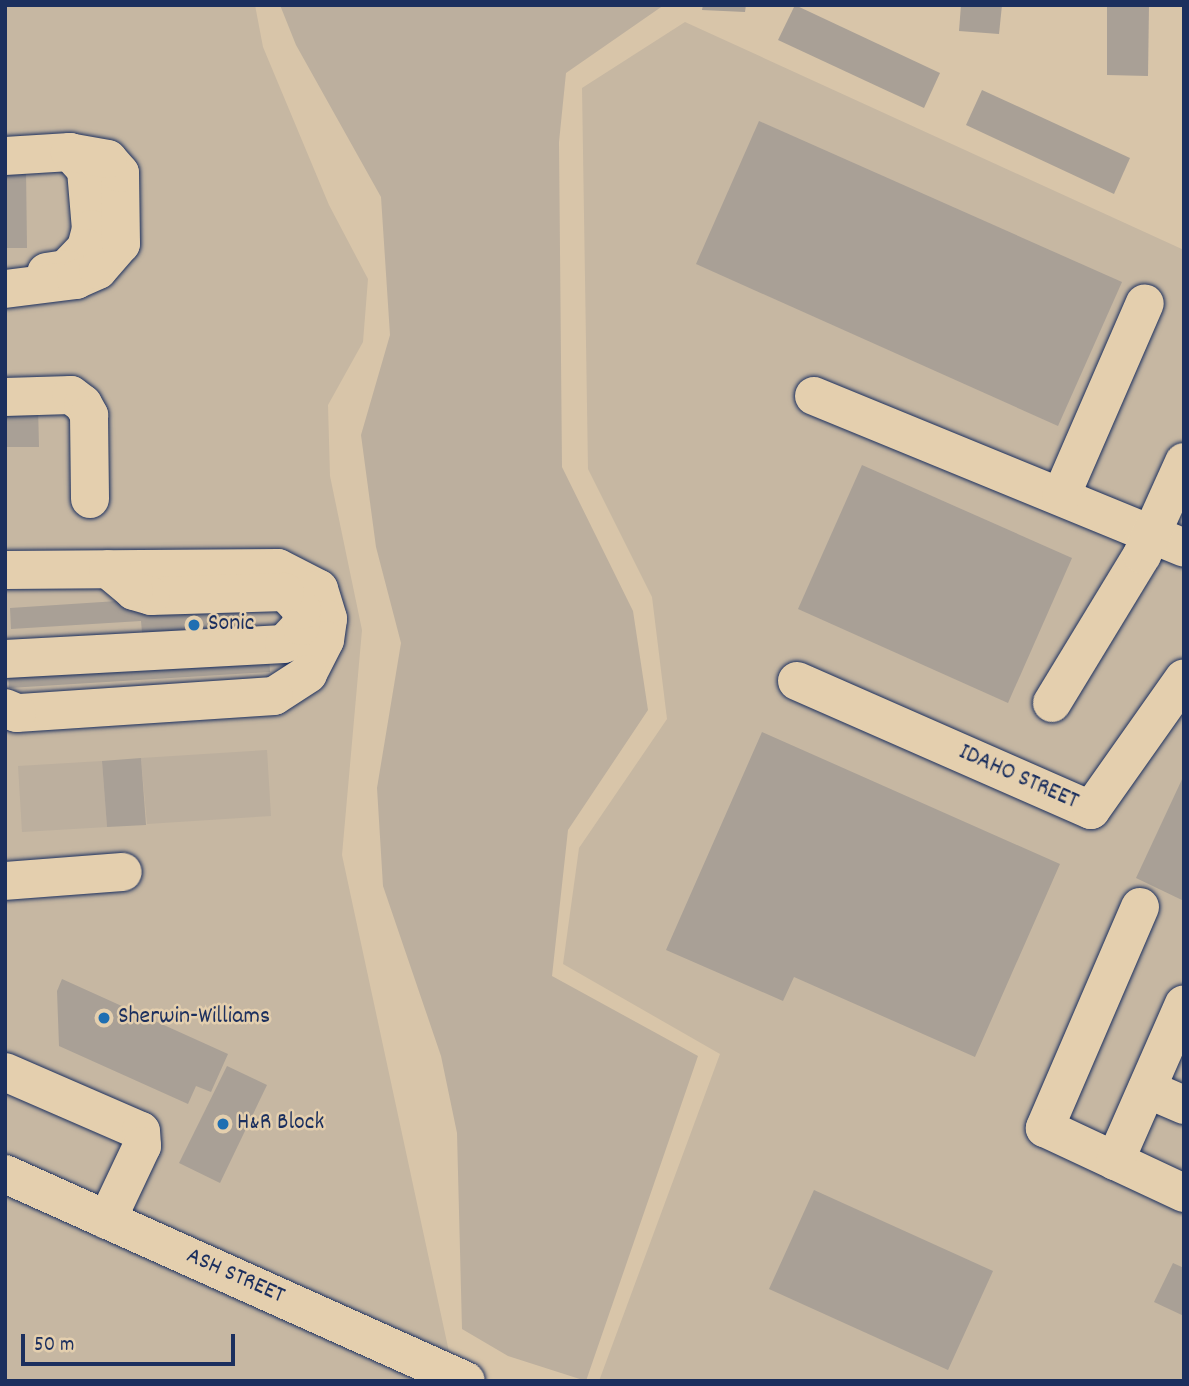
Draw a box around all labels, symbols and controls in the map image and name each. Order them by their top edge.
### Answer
place label: Sonic [208,611,254,639]
marker: Sonic [186,617,202,633]
street label: IDAHO STREET [954,739,1082,817]
place label: Sherwin-Williams [118,1004,270,1032]
marker: Sherwin-Williams [96,1010,112,1026]
place label: H&R Block [237,1110,324,1138]
marker: H&R Block [215,1116,231,1132]
street label: ASH STREET [181,1243,289,1311]
scale bar [24,1320,238,1364]
text: 50 m [34,1331,74,1361]

